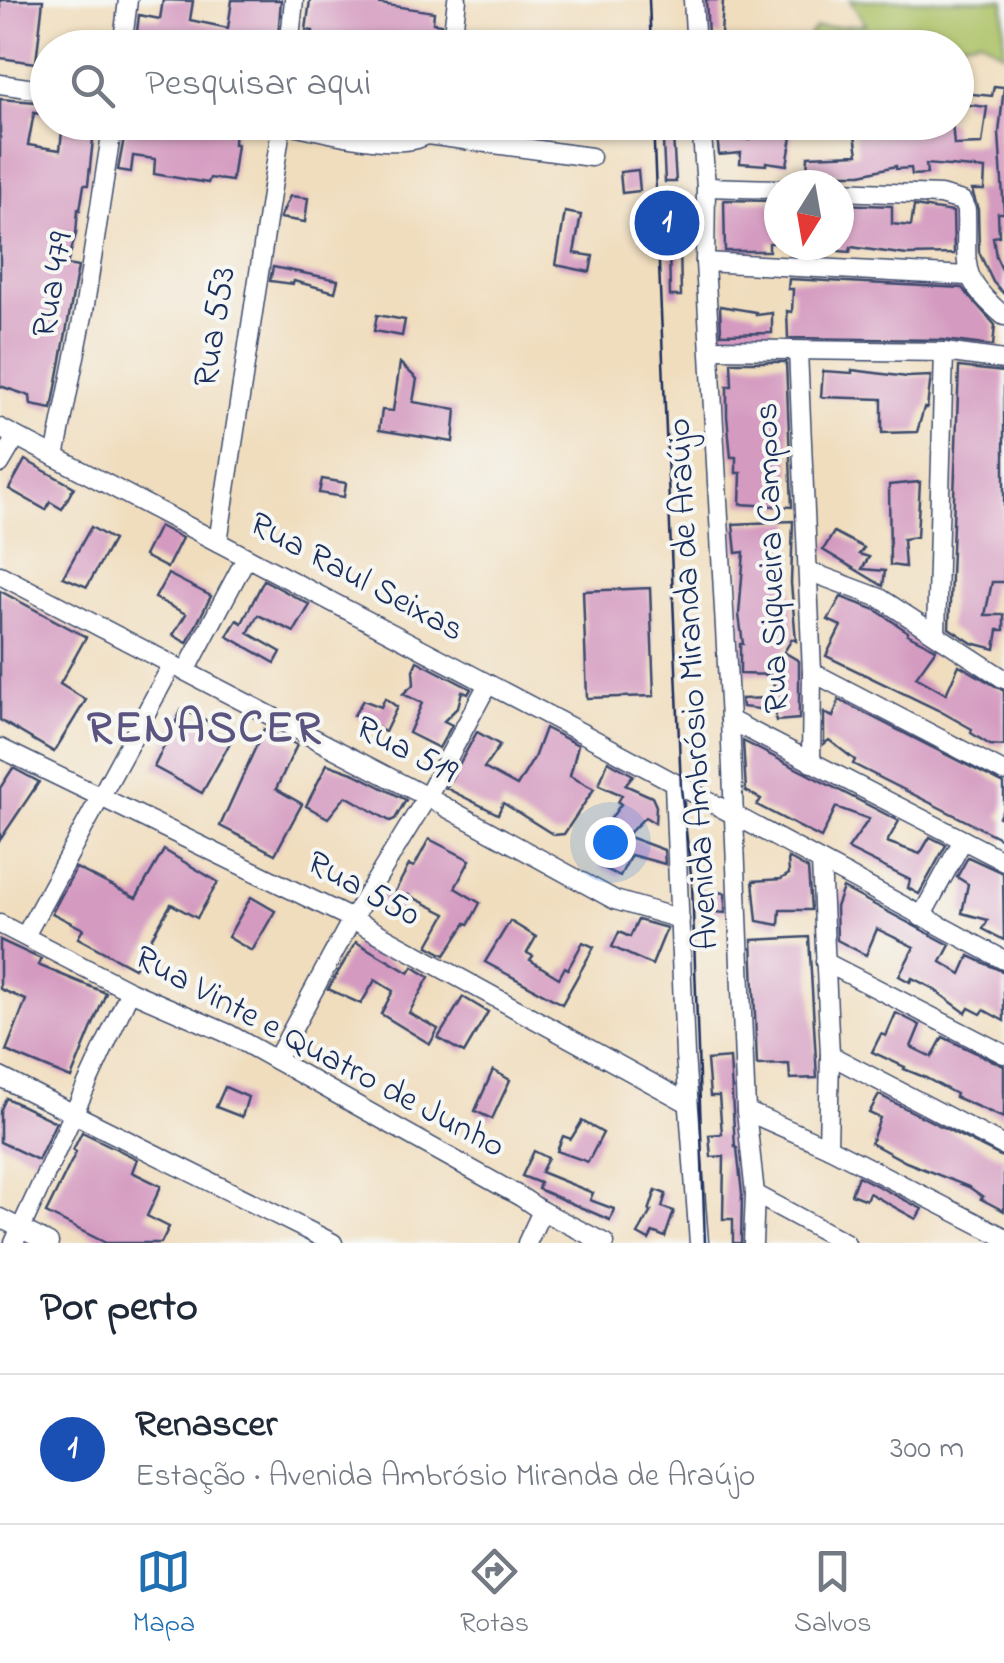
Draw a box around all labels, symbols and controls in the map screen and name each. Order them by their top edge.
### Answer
search box [30,30,974,140]
text: Pesquisar aqui [145,57,371,113]
icon: search [65,58,120,113]
north arrow [764,170,854,260]
pin: 1 [634,186,700,260]
street label: Rua 479 [20,228,88,342]
street label: Rua 553 [181,263,251,391]
street label: Rua Siqueira Campos [742,402,804,714]
street label: Avenida Ambrósio Miranda de Araújo [655,417,733,951]
street label: Rua Raul Seixas [240,500,472,656]
district label: RENASCER [87,697,323,763]
street label: Rua 519 [346,704,466,799]
your location [585,817,636,868]
street label: Rua 550 [297,839,429,941]
street label: Rua Vinte e Quatro de Junho [125,933,513,1173]
text: Por perto [40,1278,198,1339]
text: Renascer [135,1398,277,1454]
text: 1 [67,1426,78,1473]
text: 300 m [890,1426,964,1473]
text: Estação · Avenida Ambrósio Miranda de Araújo [135,1454,755,1501]
tab: Mapa [133,1544,195,1645]
tab: Rotas [460,1544,529,1645]
tab: Salvos [794,1544,871,1645]

